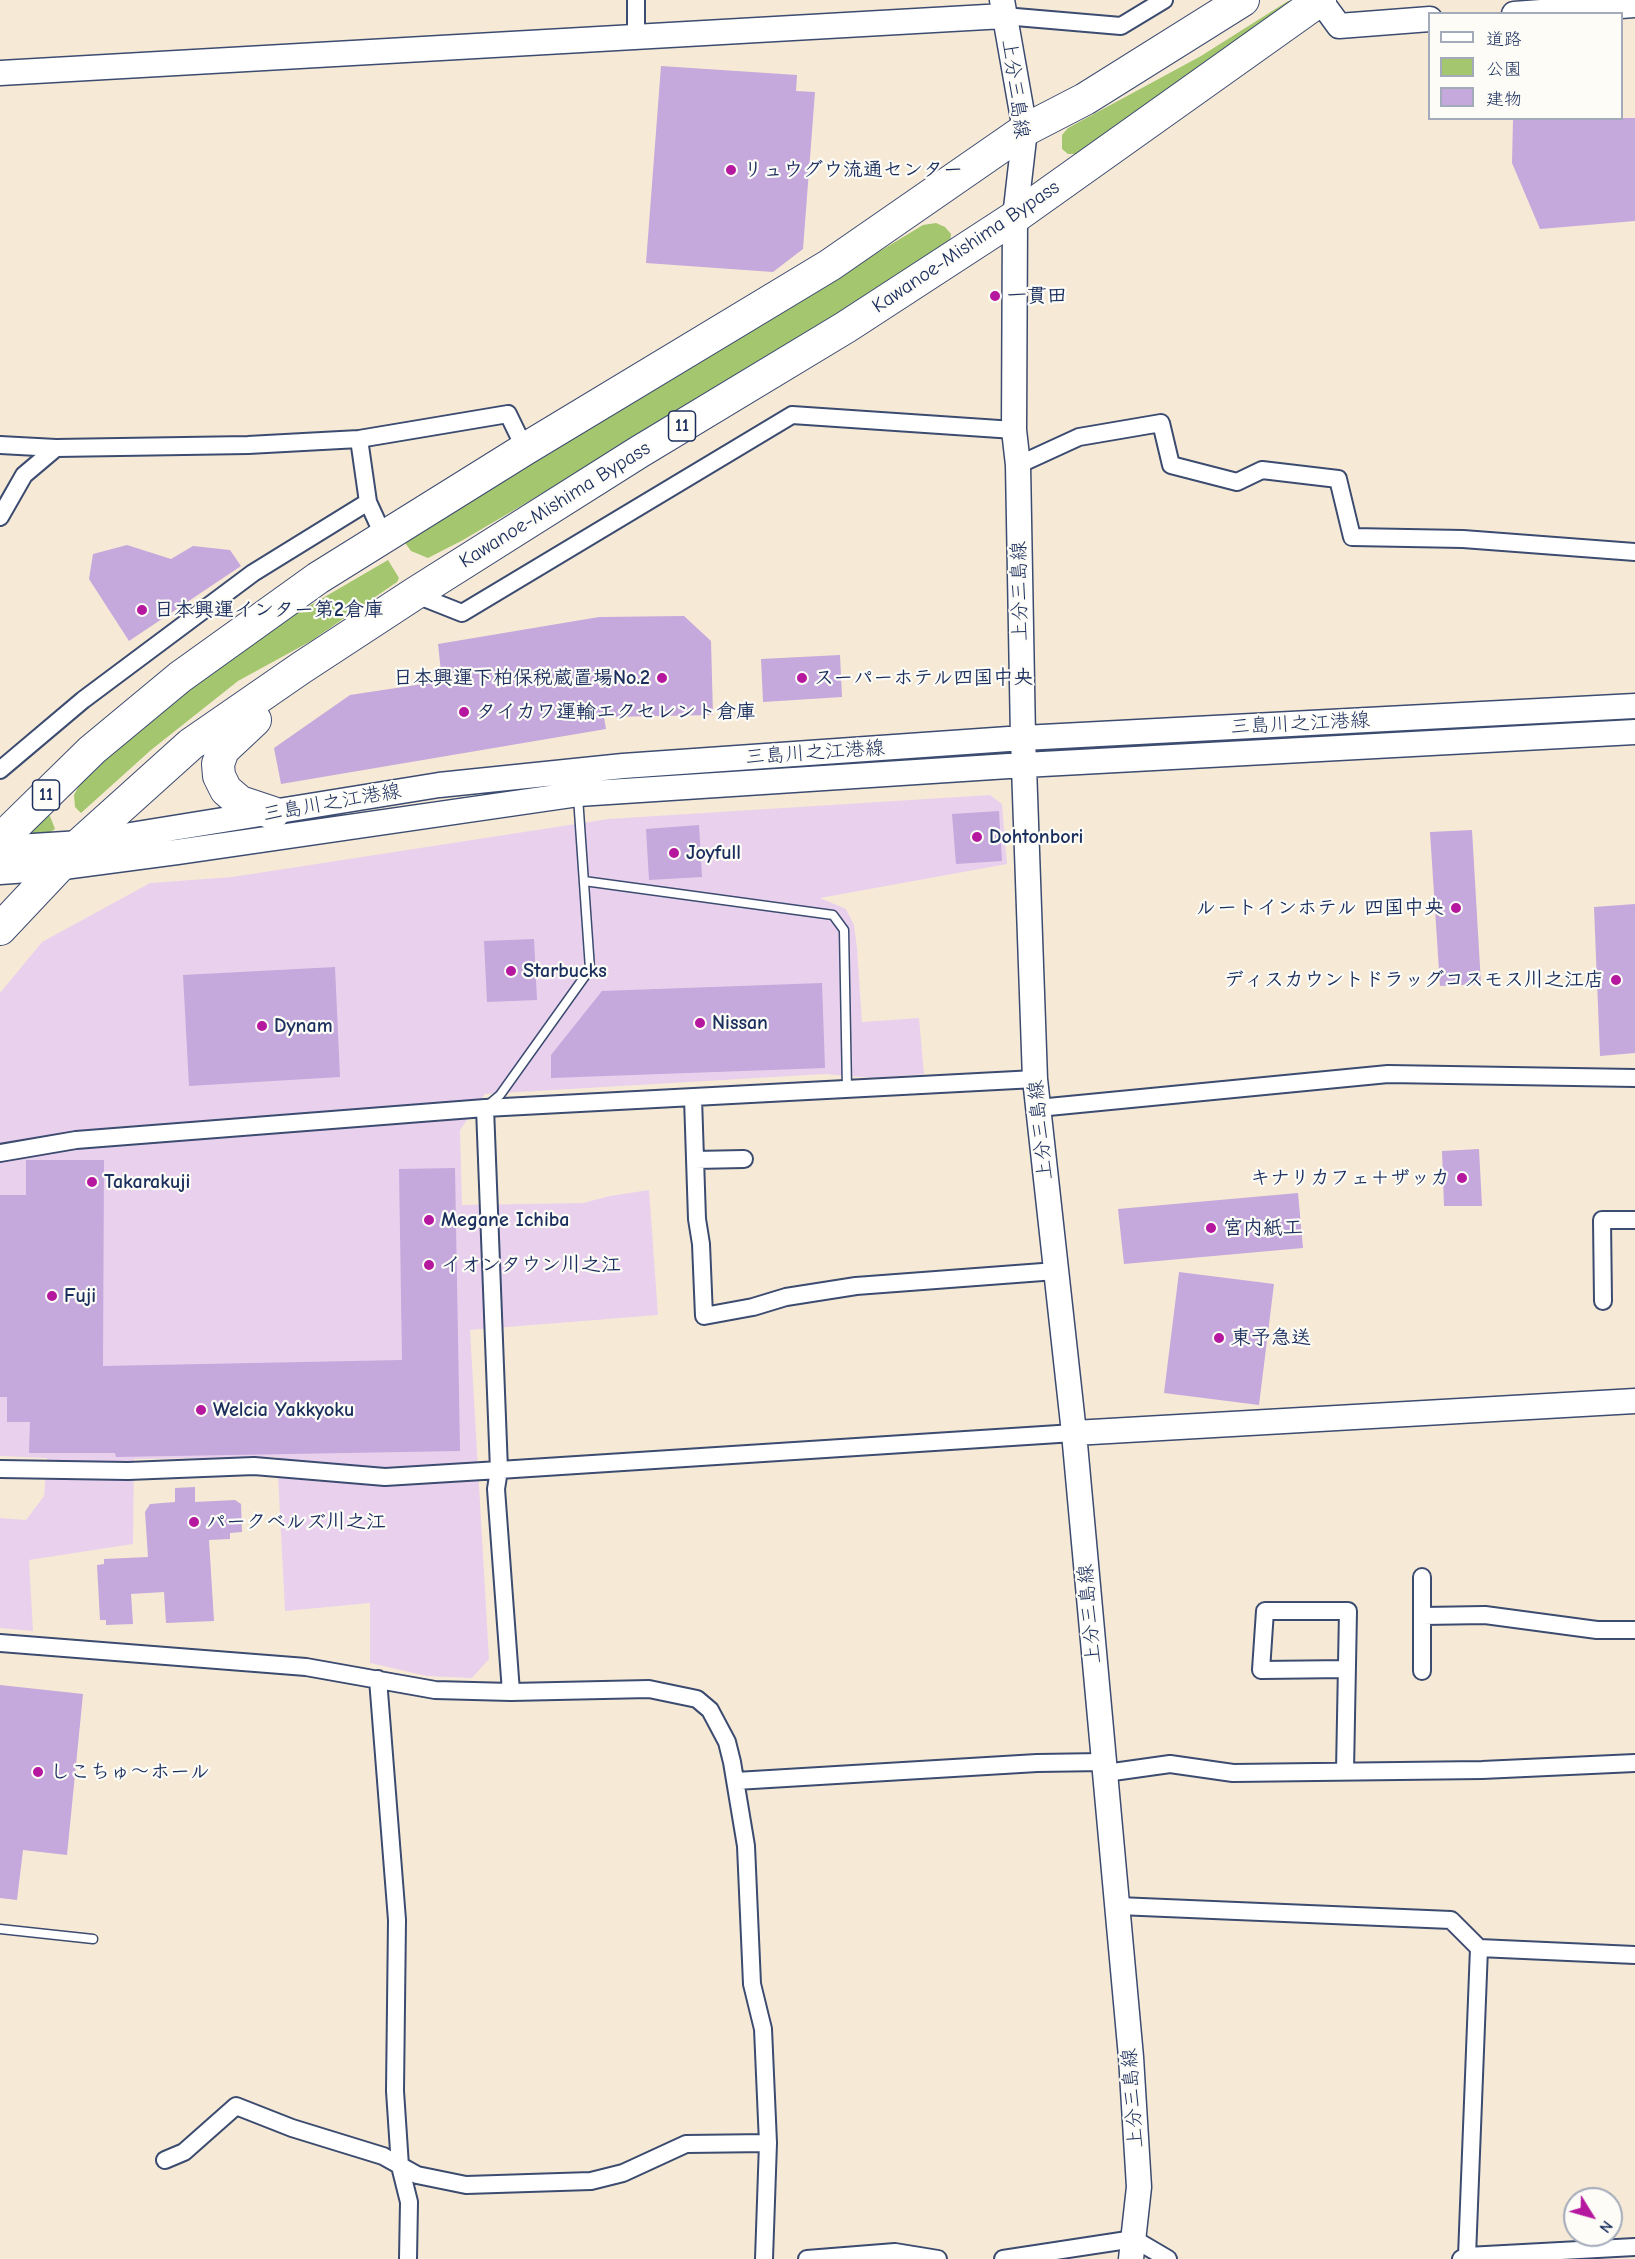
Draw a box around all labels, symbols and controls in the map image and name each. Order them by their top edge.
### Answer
legend [1428,12,1623,120]
text: 道路 [1486,29,1522,50]
street label: 上分三島線 [996,38,1034,140]
text: 公園 [1486,59,1522,80]
text: 建物 [1486,89,1522,110]
place label: リュウグウ流通センター [743,158,963,182]
marker: リュウグウ流通センター [724,163,738,177]
street label: Kawanoe-Mishima Bypass [868,175,1064,319]
place label: 一貫田 [1007,284,1067,308]
marker: 一貫田 [988,289,1002,303]
road number: 11 [668,411,696,441]
street label: Kawanoe-Mishima Bypass [455,436,655,574]
street label: 上分三島線 [1007,541,1033,641]
place label: 日本興運インター第2倉庫 [154,598,384,622]
marker: 日本興運インター第2倉庫 [135,603,149,617]
place label: 日本興運下柏保税蔵置場No.2 [393,666,650,690]
place label: スーパーホテル四国中央 [814,666,1033,690]
marker: 日本興運下柏保税蔵置場No.2 [655,671,669,685]
marker: スーパーホテル四国中央 [795,671,809,685]
place label: タイカワ運輸エクセレント倉庫 [476,700,756,724]
marker: タイカワ運輸エクセレント倉庫 [457,705,471,719]
street label: 三島川之江港線 [1229,708,1371,740]
street label: 三島川之江港線 [744,736,886,770]
street label: 三島川之江港線 [261,779,403,827]
road number: 11 [32,780,60,810]
place label: Dohtonbori [989,825,1083,849]
marker: Dohtonbori [970,830,984,844]
place label: Joyfull [686,841,741,865]
marker: Joyfull [667,846,681,860]
place label: ルートインホテル 四国中央 [1196,896,1444,920]
marker: ルートインホテル 四国中央 [1449,901,1463,915]
place label: Starbucks [523,959,607,983]
marker: Starbucks [504,964,518,978]
place label: ディスカウントドラッグコスモス川之江店 [1224,968,1604,992]
marker: ディスカウントドラッグコスモス川之江店 [1609,973,1623,987]
place label: Nissan [712,1011,768,1035]
place label: Dynam [274,1014,333,1038]
marker: Nissan [693,1016,707,1030]
marker: Dynam [255,1019,269,1033]
street label: 上分三島線 [1024,1079,1058,1181]
place label: キナリカフェ＋ザッカ [1250,1166,1450,1190]
place label: Takarakuji [104,1170,190,1194]
marker: キナリカフェ＋ザッカ [1455,1171,1469,1185]
marker: Takarakuji [85,1175,99,1189]
place label: Megane Ichiba [441,1208,569,1232]
marker: Megane Ichiba [422,1213,436,1227]
place label: 宮内紙工 [1223,1216,1303,1240]
marker: 宮内紙工 [1204,1221,1218,1235]
place label: イオンタウン川之江 [441,1253,621,1277]
marker: イオンタウン川之江 [422,1258,436,1272]
place label: Fuji [64,1284,96,1308]
marker: Fuji [45,1289,59,1303]
place label: 東予急送 [1231,1326,1311,1350]
marker: 東予急送 [1212,1331,1226,1345]
place label: Welcia Yakkyoku [213,1398,354,1422]
marker: Welcia Yakkyoku [194,1403,208,1417]
place label: パークベルズ川之江 [206,1510,386,1534]
marker: パークベルズ川之江 [187,1515,201,1529]
street label: 上分三島線 [1074,1563,1106,1665]
place label: しこちゅ～ホール [50,1760,210,1784]
marker: しこちゅ～ホール [31,1765,45,1779]
street label: 上分三島線 [1118,2047,1148,2149]
north arrow [1563,2187,1623,2247]
text: N [1595,2217,1616,2236]

